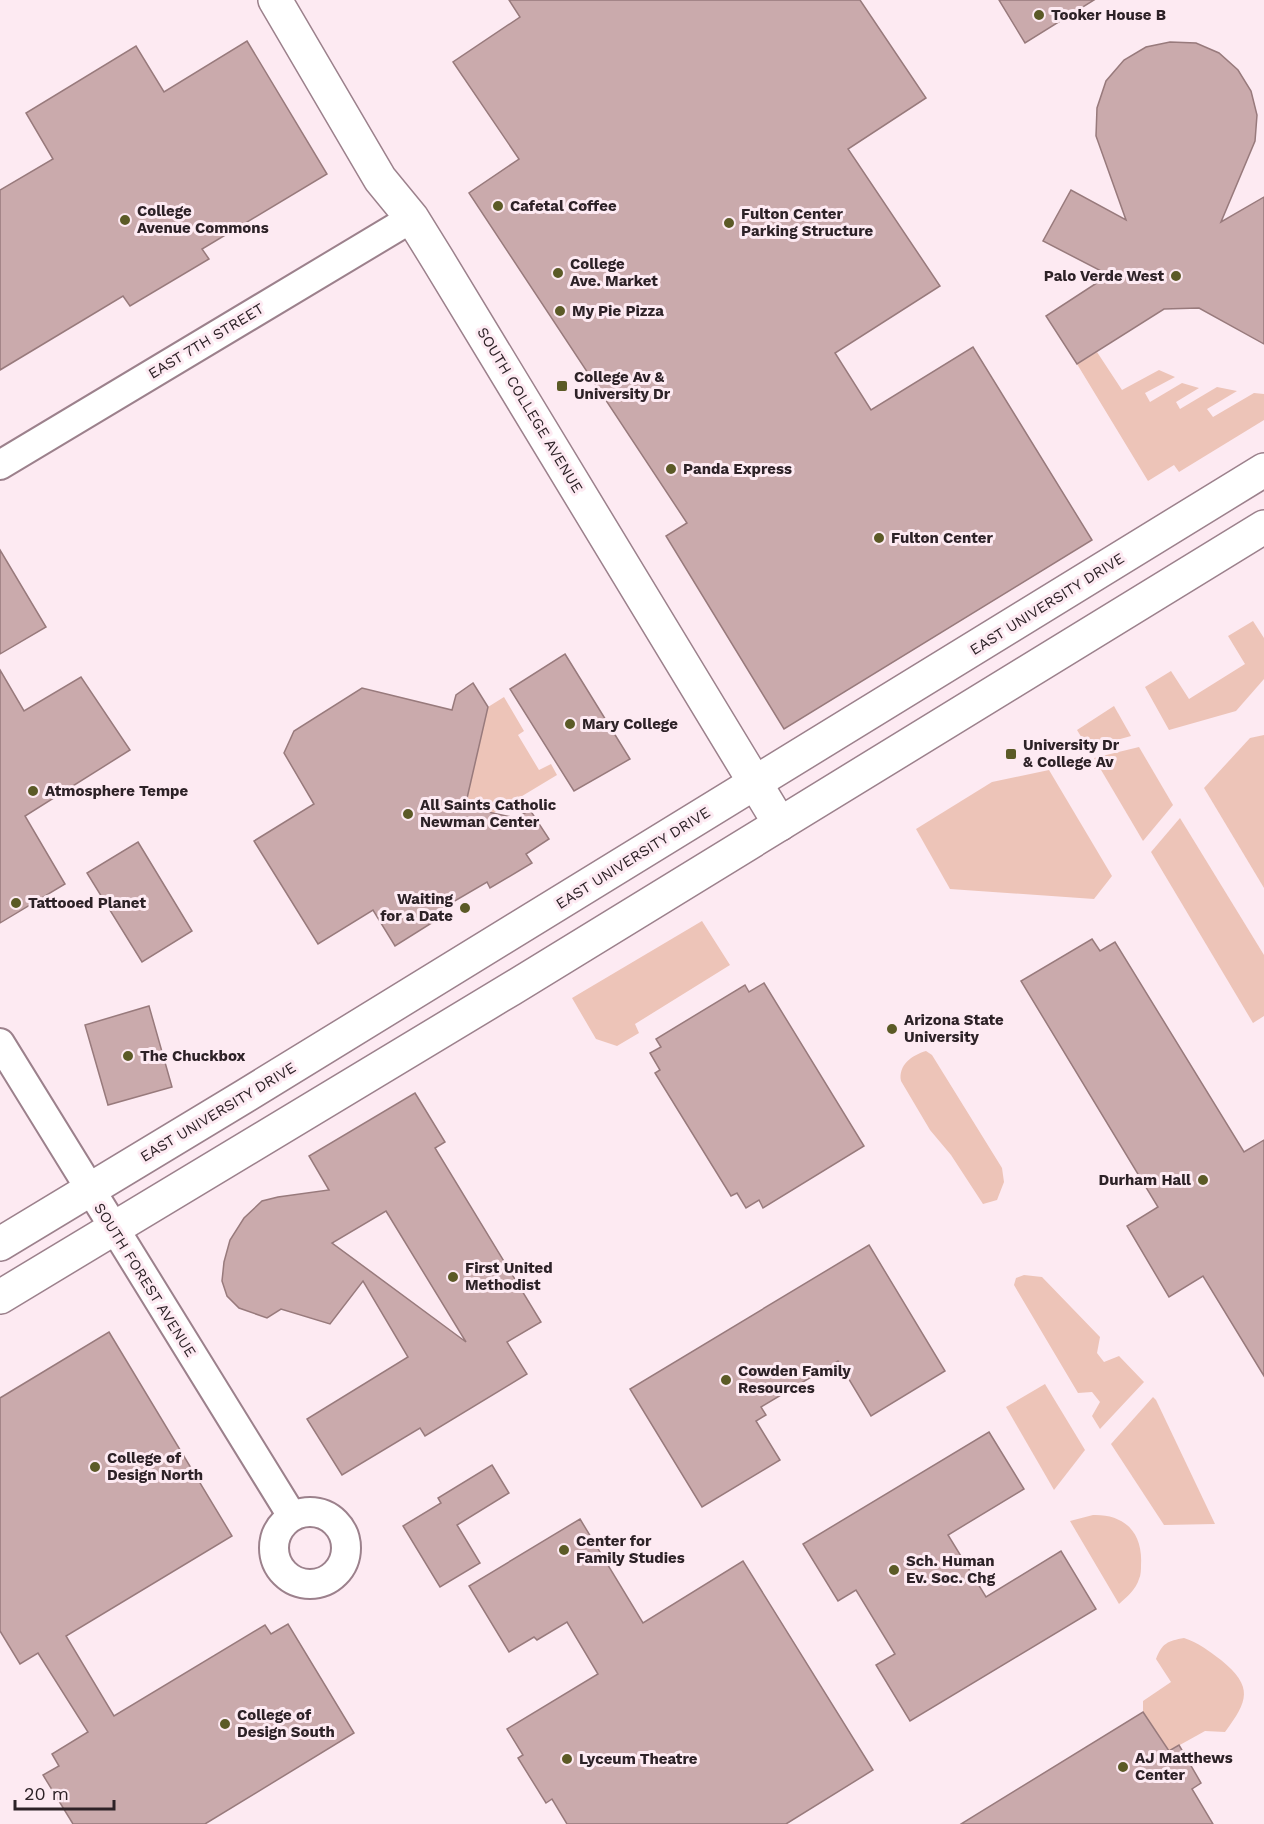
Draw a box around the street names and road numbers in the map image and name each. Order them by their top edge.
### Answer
street label: EAST 7TH STREET [145,299,267,383]
street label: SOUTH COLLEGE AVENUE [473,324,587,496]
street label: EAST UNIVERSITY DRIVE [967,549,1127,659]
street label: EAST UNIVERSITY DRIVE [553,803,713,913]
street label: EAST UNIVERSITY DRIVE [137,1058,299,1166]
street label: SOUTH FOREST AVENUE [90,1200,200,1360]

